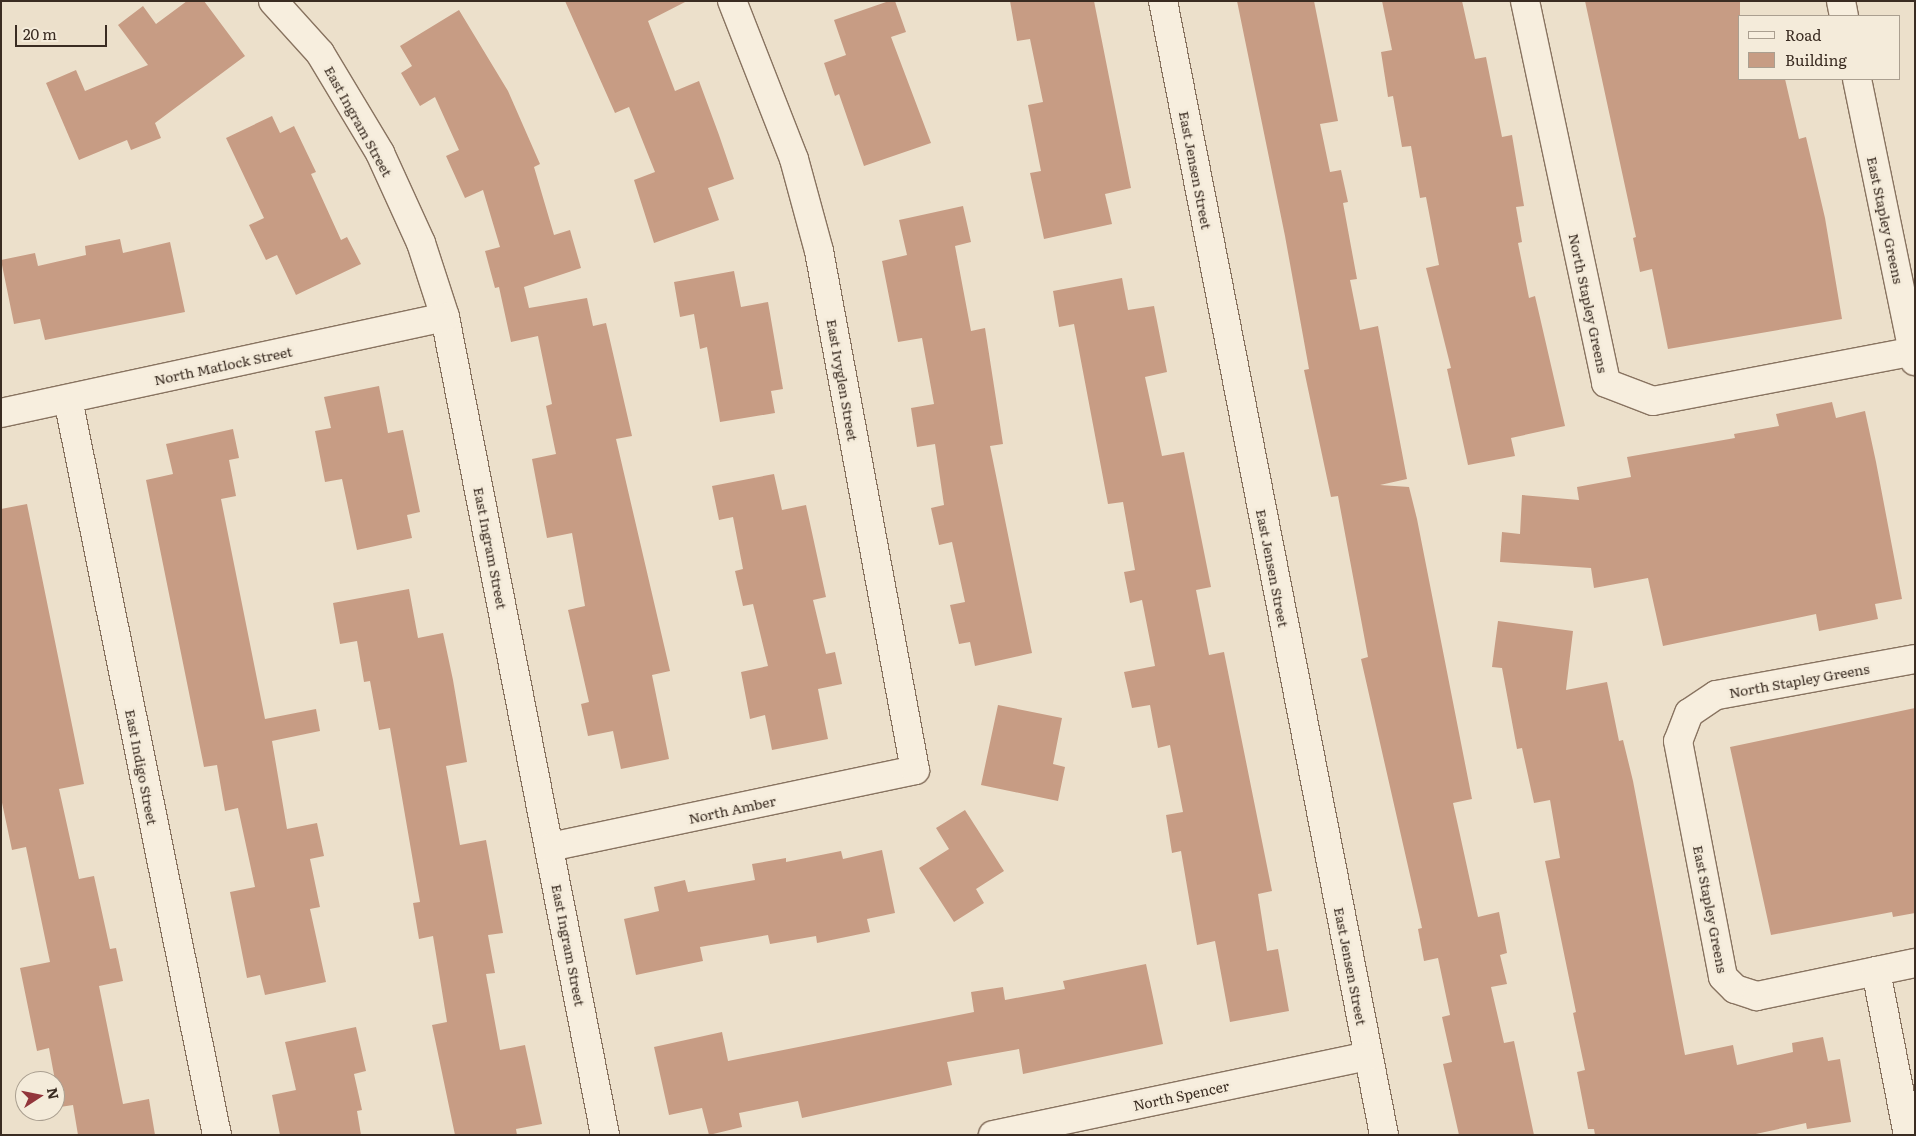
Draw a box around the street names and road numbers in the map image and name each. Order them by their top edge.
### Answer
street label: East Ingram Street [322,63,396,179]
street label: East Jensen Street [1176,109,1216,231]
street label: East Stapley Greens [1864,155,1908,285]
street label: North Stapley Greens [1566,232,1612,374]
street label: East Ivyglen Street [824,318,862,442]
street label: North Matlock Street [152,342,294,388]
street label: East Ingram Street [471,485,511,611]
street label: East Jensen Street [1253,507,1293,629]
street label: North Stapley Greens [1727,659,1871,701]
street label: East Indigo Street [123,708,161,826]
street label: North Amber [687,792,777,826]
street label: East Stapley Greens [1690,844,1732,974]
street label: East Ingram Street [549,882,589,1008]
street label: East Jensen Street [1331,905,1371,1027]
street label: North Spencer [1132,1077,1230,1113]

